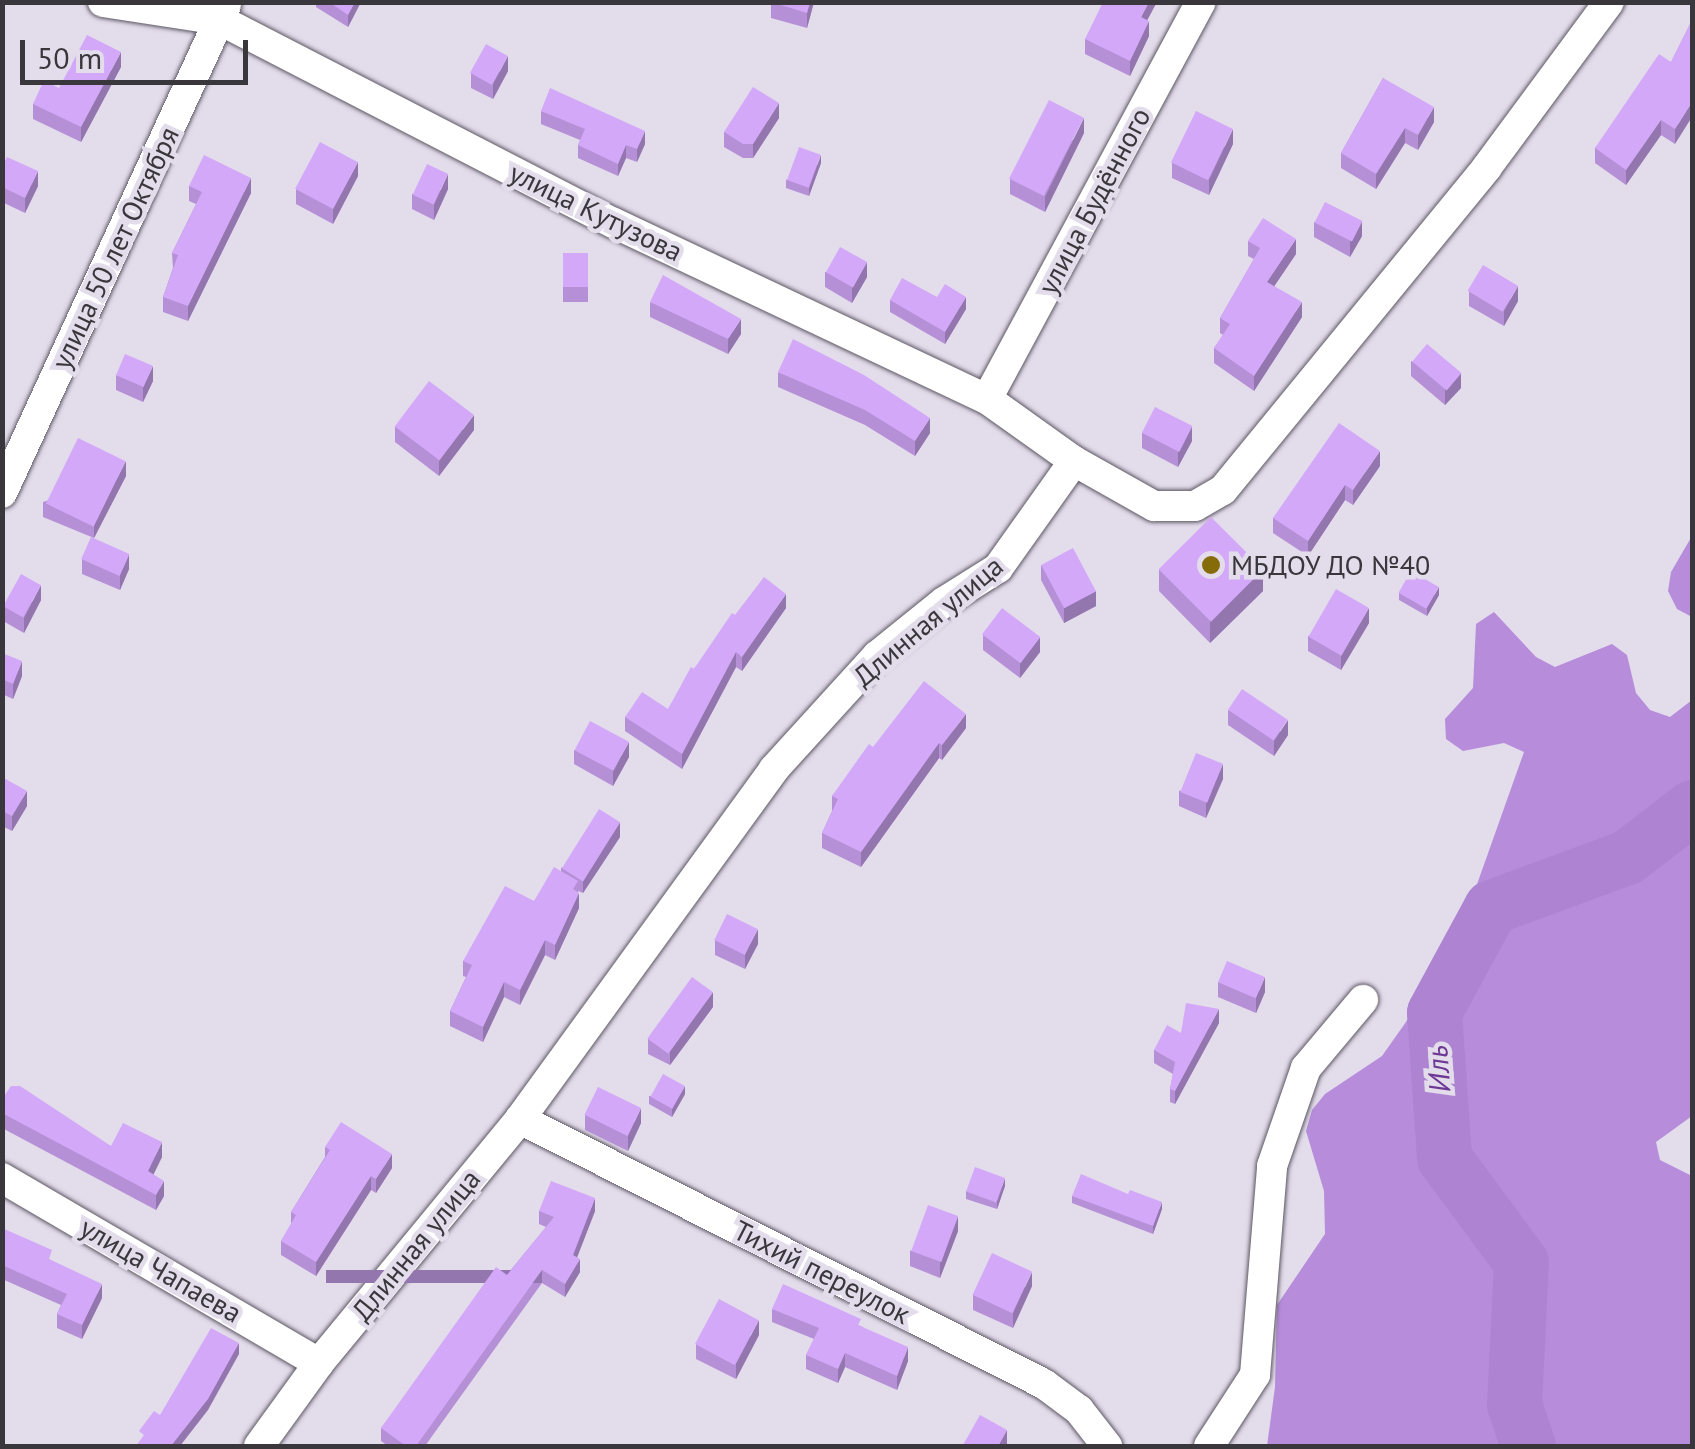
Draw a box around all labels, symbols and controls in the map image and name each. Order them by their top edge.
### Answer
scale bar [25,20,252,82]
text: 50 m [37,38,102,77]
street label: улица Будённого [1031,102,1157,300]
street label: улица 50 лет Октября [44,121,186,375]
street label: улица Кутузова [504,156,688,268]
place label: МБДОУ ДО №40 [1231,548,1432,582]
street label: Длинная улица [846,549,1010,693]
marker: МБДОУ ДО №40 [1200,554,1222,576]
water label: Иль [1418,1044,1458,1094]
street label: Длинная улица [345,1163,487,1327]
street label: улица Чапаева [74,1210,248,1330]
street label: Тихий переулок [728,1213,916,1331]

